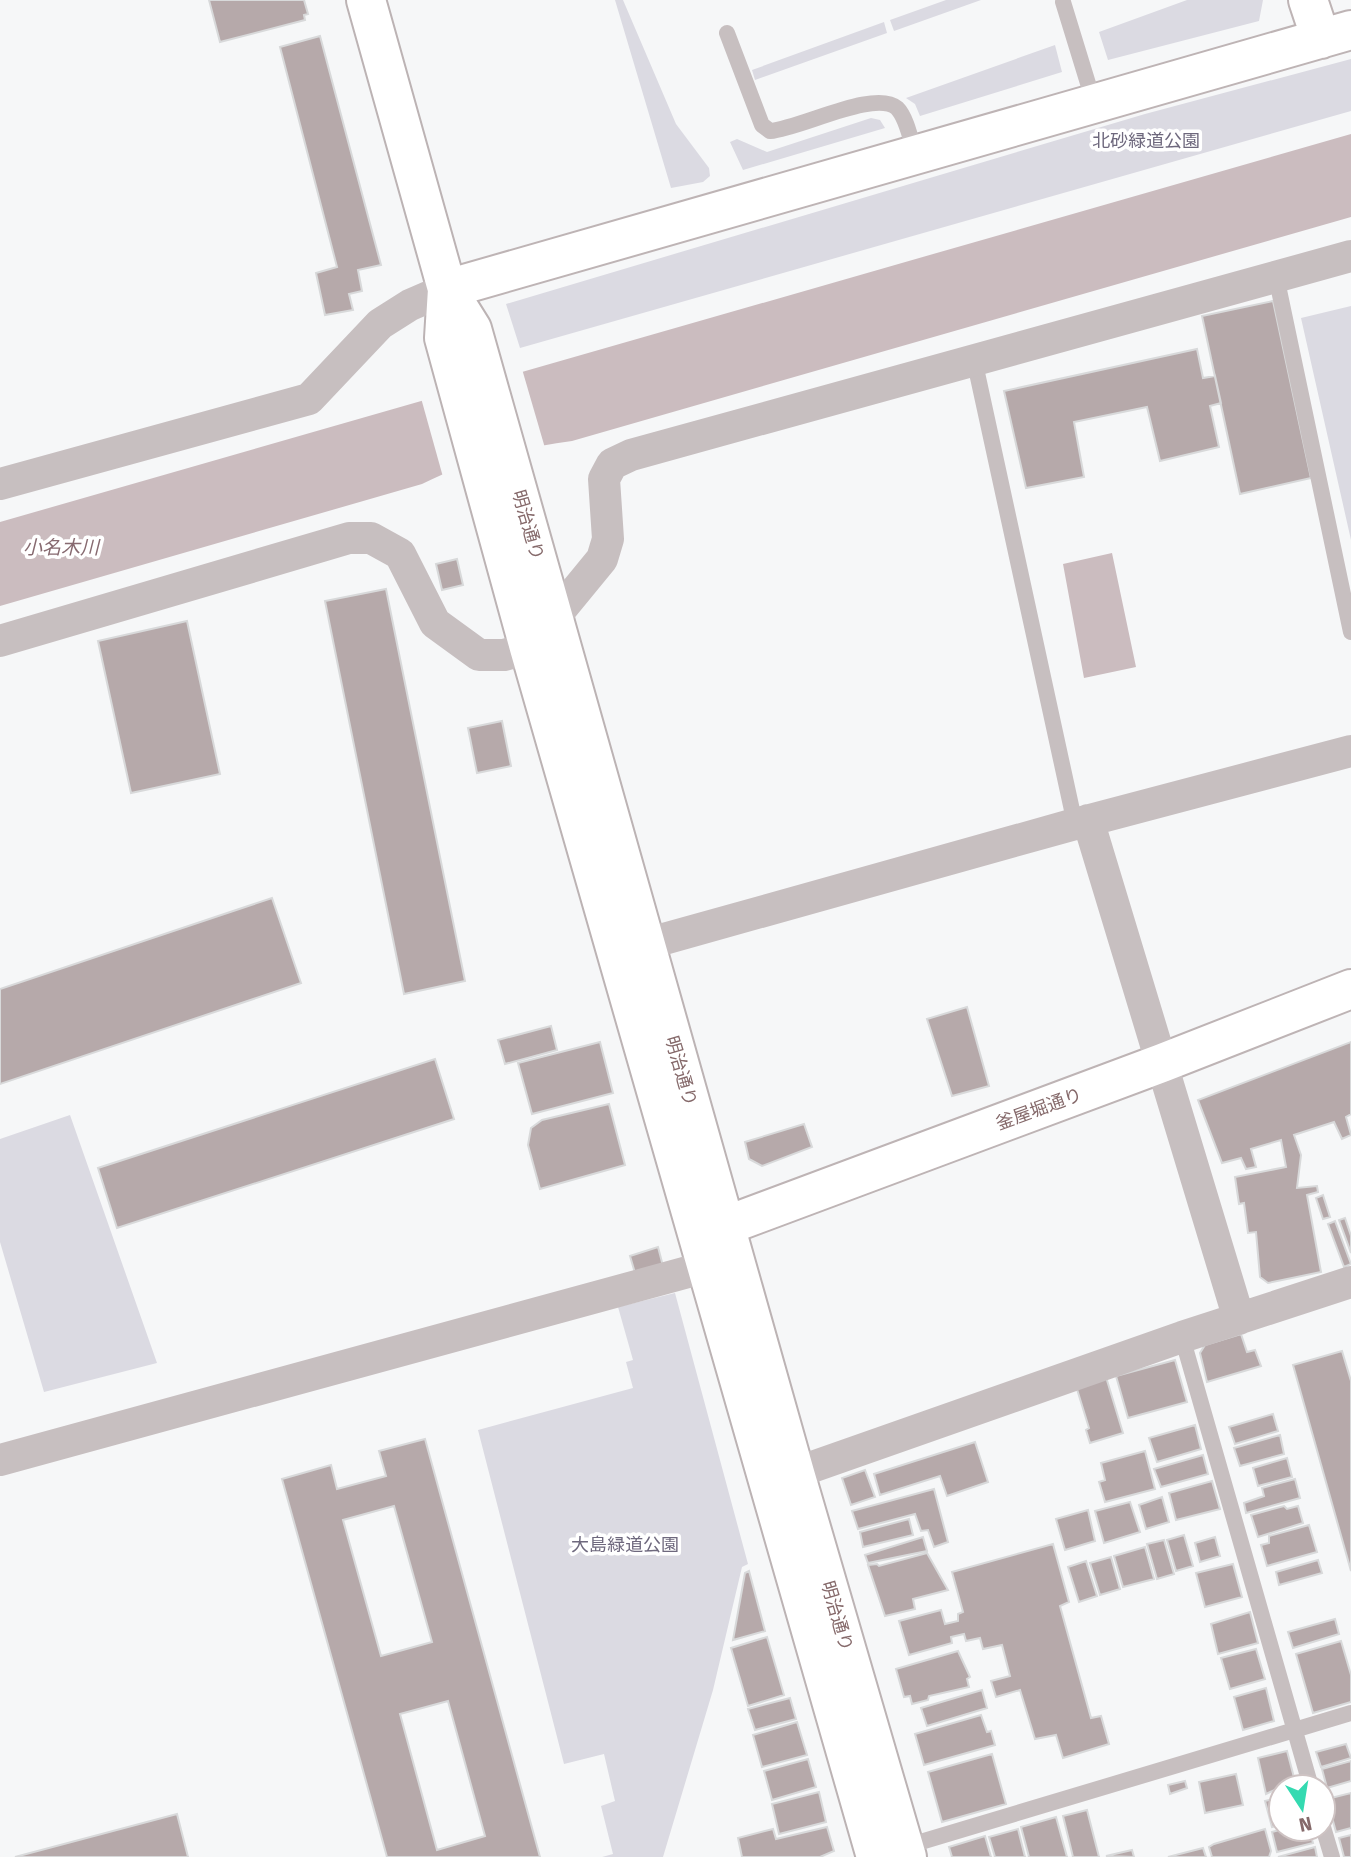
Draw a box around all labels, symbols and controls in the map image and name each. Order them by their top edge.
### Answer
park label: 北砂緑道公園 [1092,130,1200,152]
street label: 明治通り [508,487,548,563]
water label: 小名木川 [23,536,101,559]
street label: 明治通り [661,1033,701,1109]
street label: 釜屋堀通り [993,1083,1085,1135]
park label: 大島緑道公園 [571,1534,679,1556]
street label: 明治通り [817,1578,857,1654]
north arrow [1267,1773,1337,1843]
text: N [1297,1812,1314,1837]

